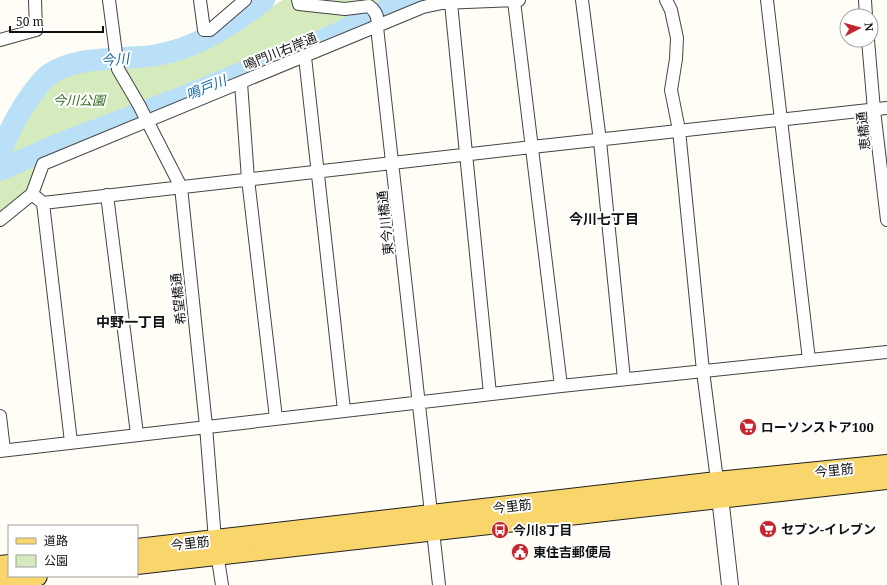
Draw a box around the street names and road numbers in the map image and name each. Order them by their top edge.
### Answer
street label: 鳴門川右岸通 [240,28,320,74]
street label: 恵橋通 [852,111,874,151]
street label: 東今川橋通 [373,190,397,256]
street label: 希望橋通 [166,272,190,326]
street label: 今里筋 [814,459,854,481]
street label: 今里筋 [492,495,532,517]
street label: 今里筋 [170,532,210,554]

